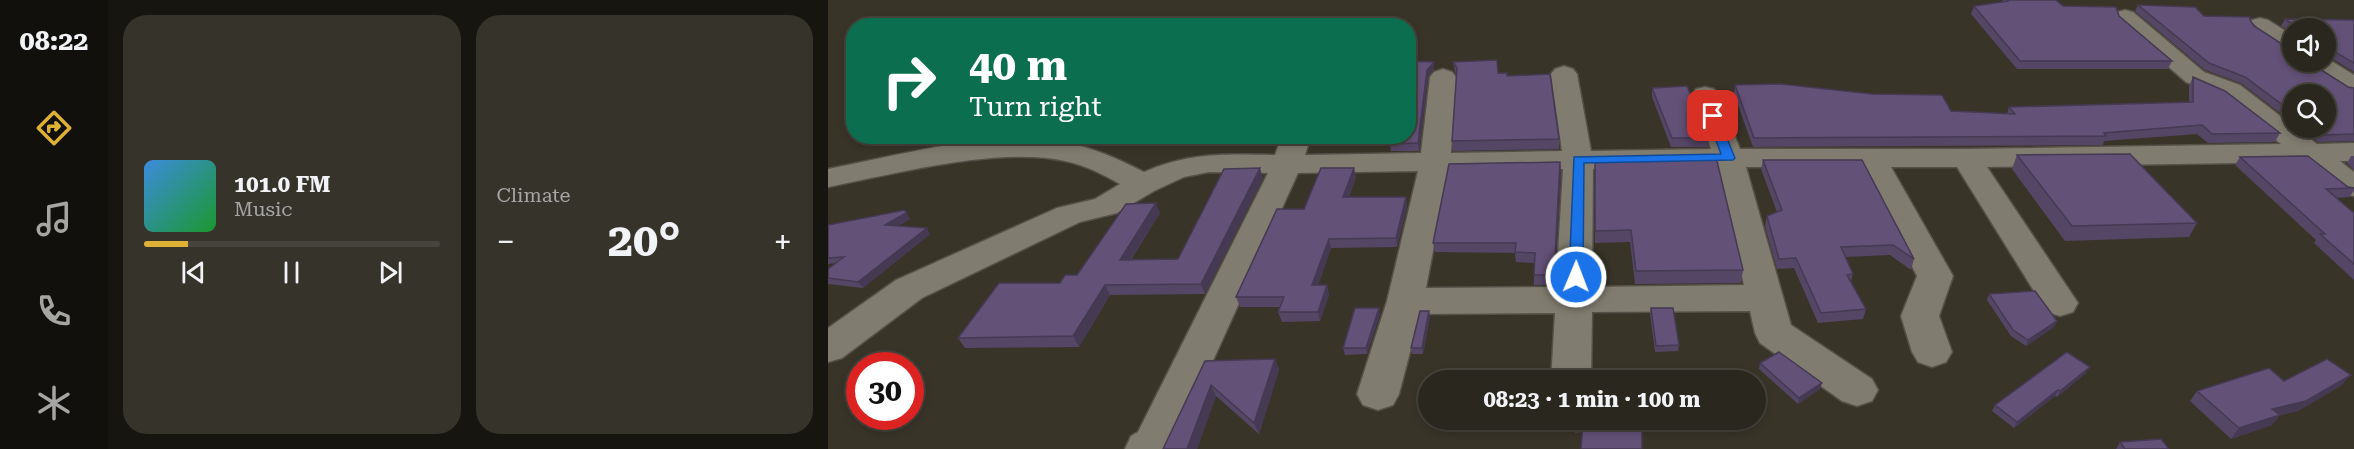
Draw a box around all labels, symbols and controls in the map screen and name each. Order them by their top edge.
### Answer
map controls [2282,18,2336,138]
button: sound [2282,18,2336,72]
text: 08:22 [20,25,88,57]
text: 40 m [969,41,1067,90]
icon: right [870,42,948,120]
button: search [2282,84,2336,138]
pin [1687,90,1738,141]
text: Turn right [969,91,1102,123]
icon: arrive [1696,99,1729,132]
icon: directions [33,107,75,149]
text: 101.0 FM [234,172,331,197]
text: Climate [497,183,571,207]
text: Music [234,197,293,221]
icon: music [33,198,75,240]
text: 20° [608,214,681,267]
text: − [497,222,515,261]
text: + [774,222,792,261]
position arrow [1544,245,1608,309]
icon: previous [177,256,210,289]
icon: pause [275,256,308,289]
icon: next [374,256,407,289]
icon: phone [33,290,75,332]
speed limit sign: 30 [846,352,924,430]
icon: climate [33,382,75,424]
text: 08:23 · 1 min · 100 m [1483,387,1701,412]

